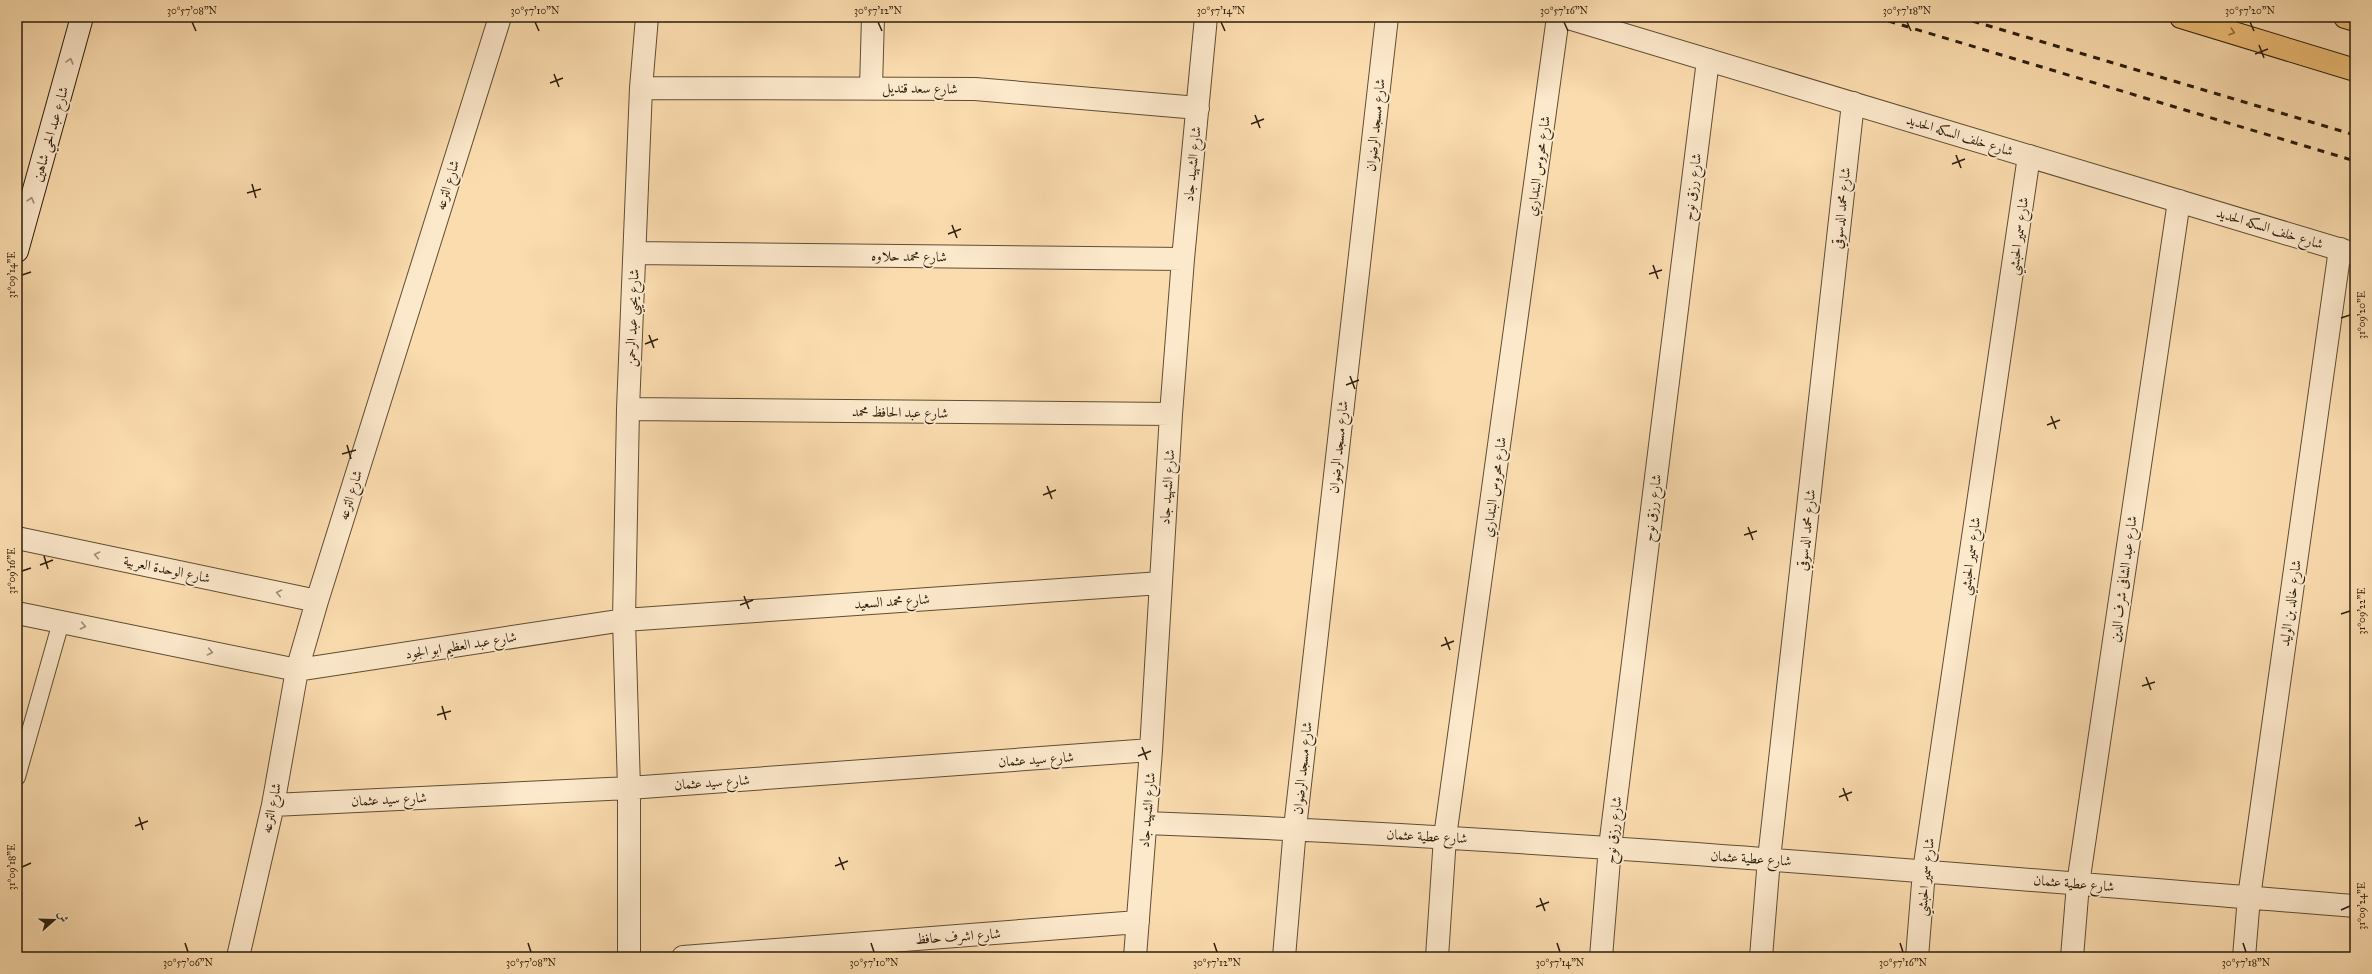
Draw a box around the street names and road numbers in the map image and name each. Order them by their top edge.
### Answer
street label: شارع مسجد الرضوان [1362,78,1392,173]
street label: شارع سعد قنديل [882,79,958,101]
street label: شارع عبد الحي شاهين [29,85,76,185]
street label: شارع خلف السكه الحديد [1903,111,2015,163]
street label: شارع محروس البنداري [1523,115,1557,218]
street label: شارع الشهيد جاد [1180,126,1208,203]
street label: شارع رزق نوح [1680,152,1709,222]
street label: شارع الترعه [432,158,466,213]
street label: شارع محمد الدسوقي [1829,166,1857,250]
street label: شارع سمير الحبشي [2005,196,2037,277]
street label: شارع خلف السكه الحديد [2213,204,2325,256]
street label: شارع محمد حلاوه [871,247,947,269]
street label: شارع يحيي عبد الرحمن [622,269,647,368]
street label: شارع مسجد الرضوان [1325,400,1355,495]
street label: شارع عبد الحافظ محمد [852,403,948,425]
street label: شارع محروس البنداري [1479,436,1513,539]
street label: شارع الشهيد جاد [1156,449,1182,526]
street label: شارع الترعه [335,468,369,523]
street label: شارع رزق نوح [1640,473,1669,543]
street label: شارع محمد الدسوقي [1794,488,1822,572]
street label: شارع عبد الشافى شرف الدين [2106,515,2144,644]
street label: شارع سمير الحبشي [1957,516,1989,597]
street label: شارع الوحدة العربية [121,552,212,590]
street label: شارع خالد بن الوليد [2276,559,2308,648]
street label: شارع محمد السعيد [854,590,931,616]
street label: شارع عبد العظيم ابو الجود [404,628,519,668]
street label: شارع مسجد الرضوان [1289,721,1319,816]
street label: شارع سيد عثمان [997,748,1075,774]
street label: شارع سيد عثمان [673,771,751,797]
street label: شارع الشهيد جاد [1136,772,1162,849]
street label: شارع الترعه [258,781,288,836]
street label: شارع سيد عثمان [351,789,428,813]
street label: شارع رزق نوح [1601,795,1629,865]
street label: شارع عطية عثمان [1386,826,1468,850]
street label: شارع سمير الحبشي [1913,837,1943,918]
street label: شارع عطية عثمان [1710,847,1792,873]
street label: شارع عطية عثمان [2032,871,2115,898]
street label: شارع اشرف حافظ [915,925,1002,951]

